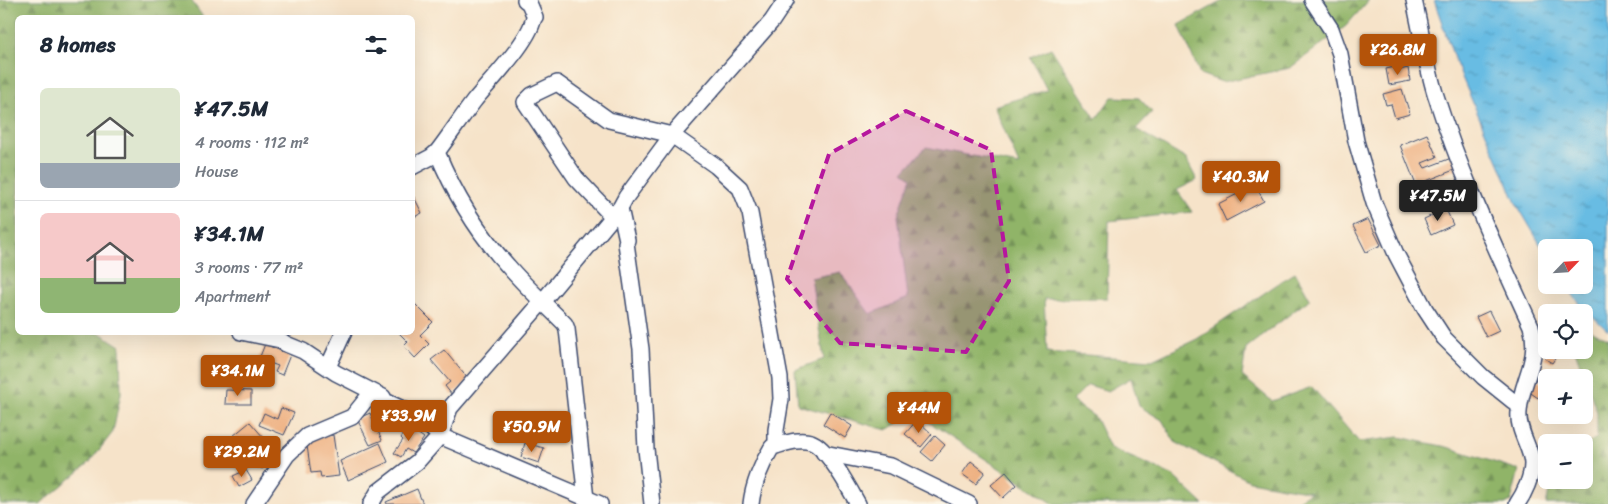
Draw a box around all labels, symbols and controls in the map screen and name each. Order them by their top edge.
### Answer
text: 8 homes [40,26,115,64]
icon: filters [362,31,390,59]
pin: ¥26.8M [1357,34,1439,76]
text: ¥26.8M [1371,35,1425,64]
text: ¥47.5M [195,90,268,128]
icon: home [80,108,140,168]
text: 4 rooms · 112 m² [195,128,309,157]
text: House [195,157,238,186]
pin: ¥40.3M [1200,160,1282,203]
text: ¥40.3M [1213,162,1269,191]
pin: ¥47.5M [1397,180,1479,222]
text: ¥47.5M [1410,181,1466,210]
text: ¥34.1M [195,215,264,253]
icon: home [80,233,140,293]
north arrow [1538,239,1592,294]
map controls [1538,239,1593,489]
text: 3 rooms · 77 m² [195,253,303,282]
text: Apartment [195,282,271,311]
button: locate [1538,304,1593,359]
pin: ¥34.1M [197,354,279,397]
text: ¥34.1M [212,356,264,385]
button: + [1538,369,1593,424]
pin: ¥44M [889,392,949,434]
text: ¥44M [898,393,940,422]
pin: ¥33.9M [368,400,450,442]
text: ¥33.9M [382,401,436,430]
pin: ¥50.9M [491,410,573,453]
text: ¥50.9M [504,412,560,441]
button: − [1538,434,1593,489]
pin: ¥29.2M [201,436,283,478]
text: ¥29.2M [214,437,270,466]

